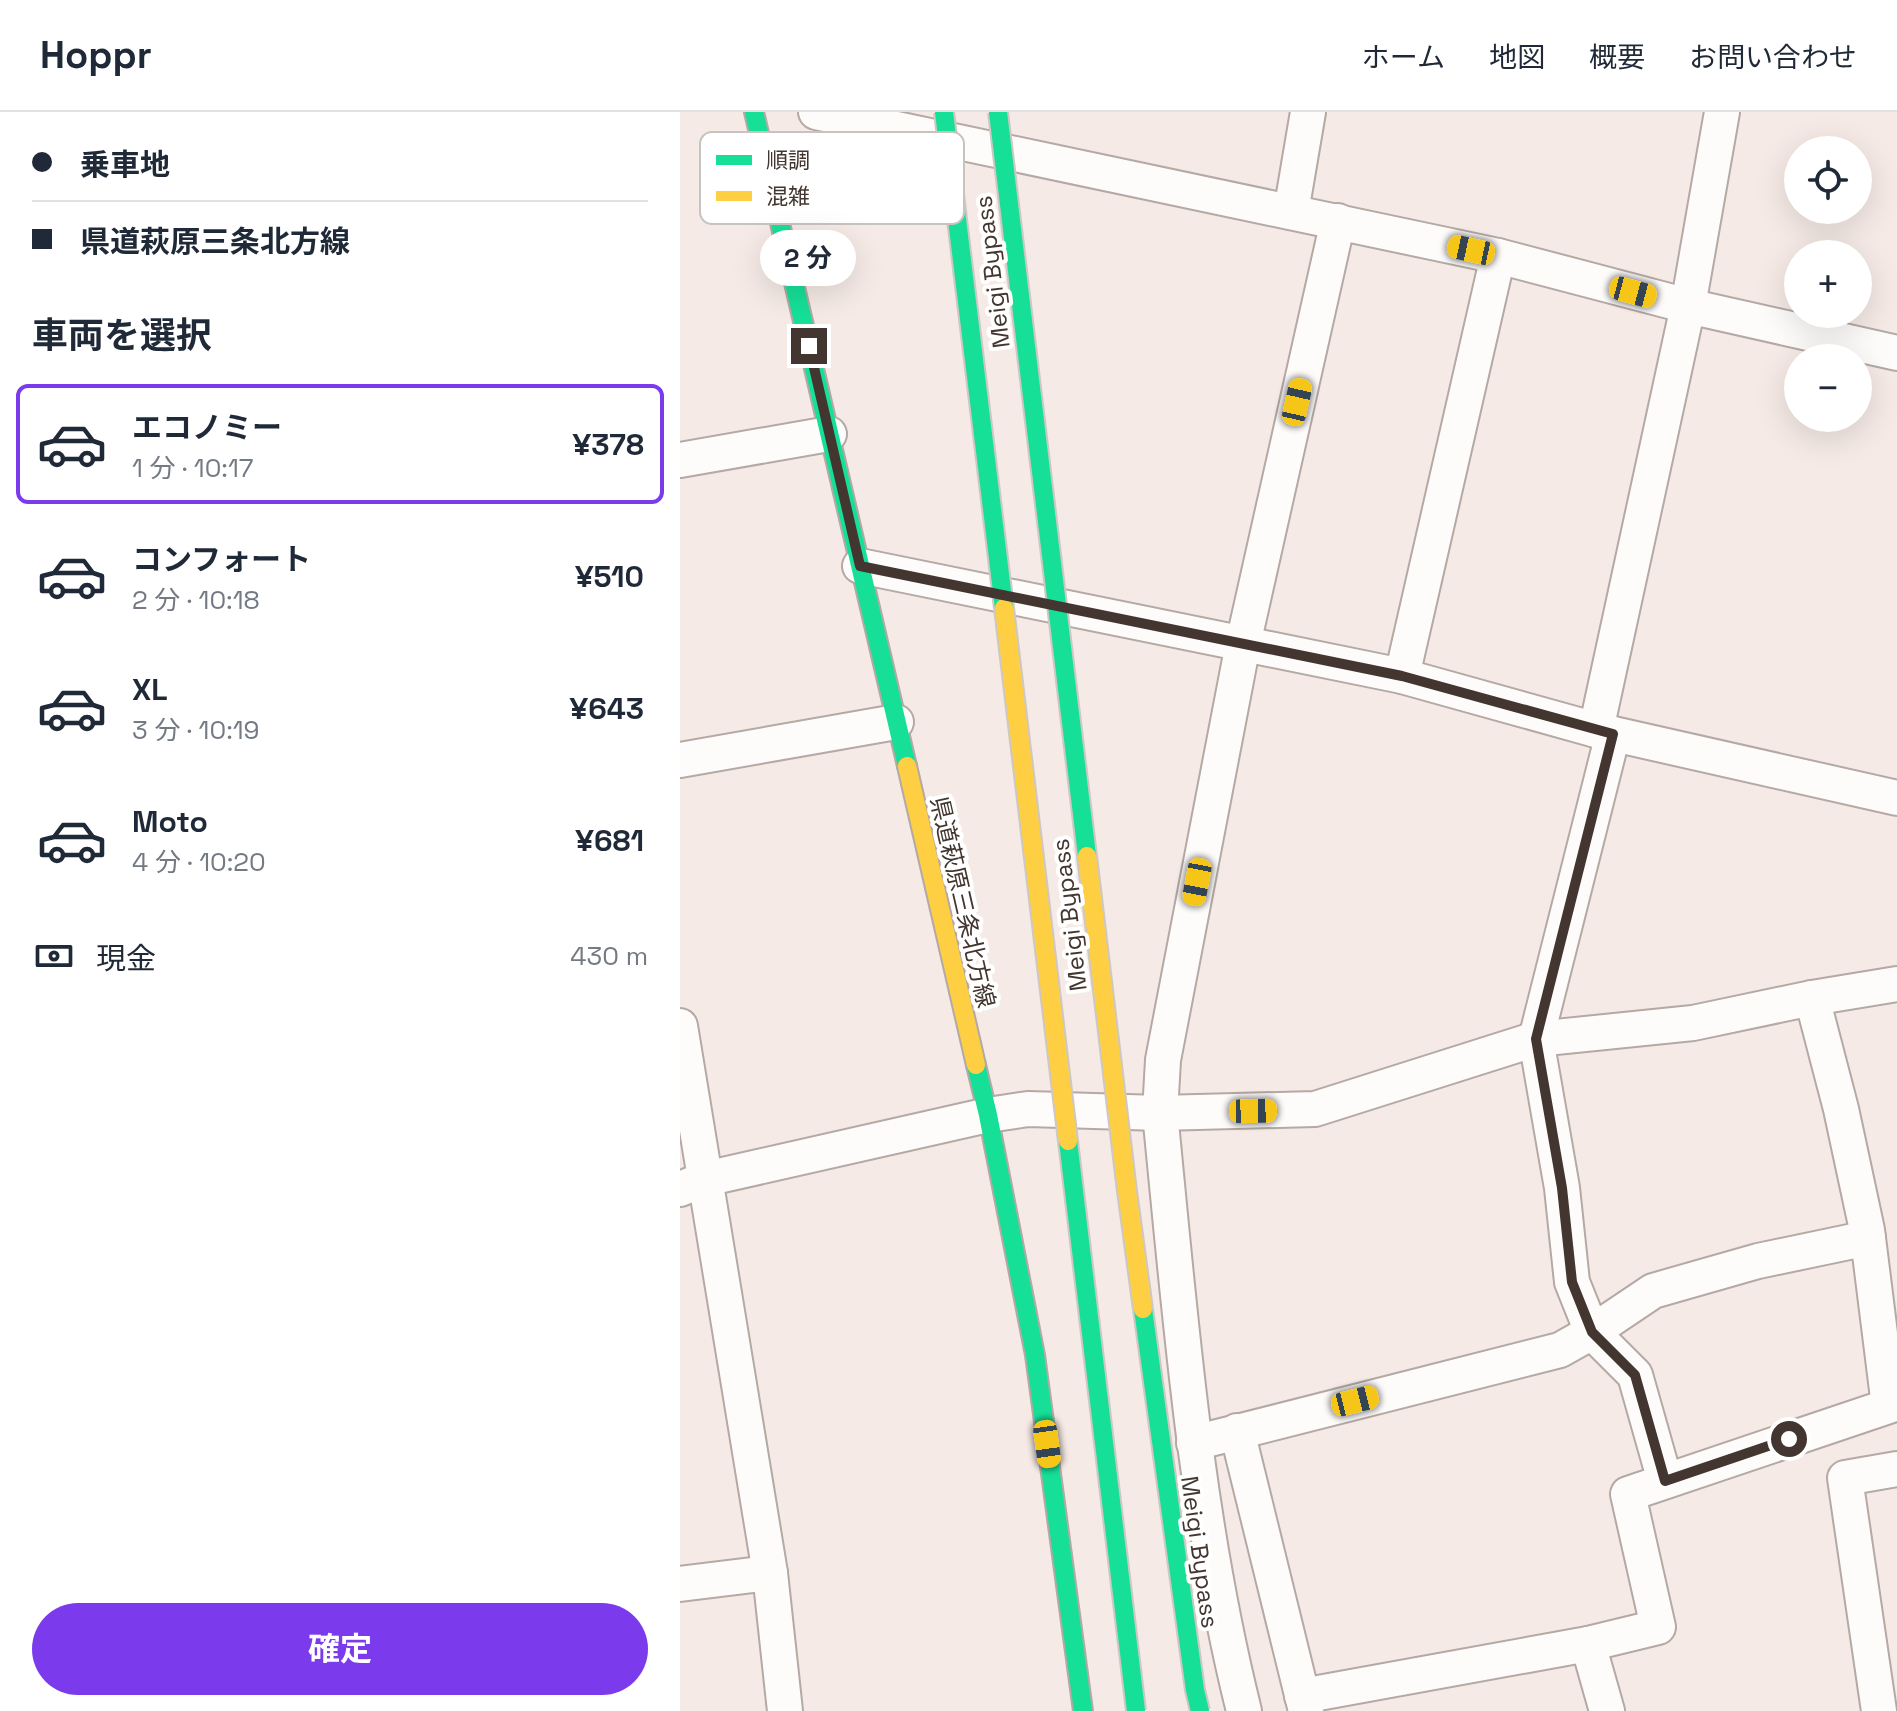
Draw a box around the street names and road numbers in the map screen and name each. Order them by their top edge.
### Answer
street label: Meigi Bypass [967,194,1017,350]
street label: 県道萩原三条北方線 [924,793,1002,1011]
street label: Meigi Bypass [1044,837,1094,993]
street label: Meigi Bypass [1174,1474,1226,1630]

